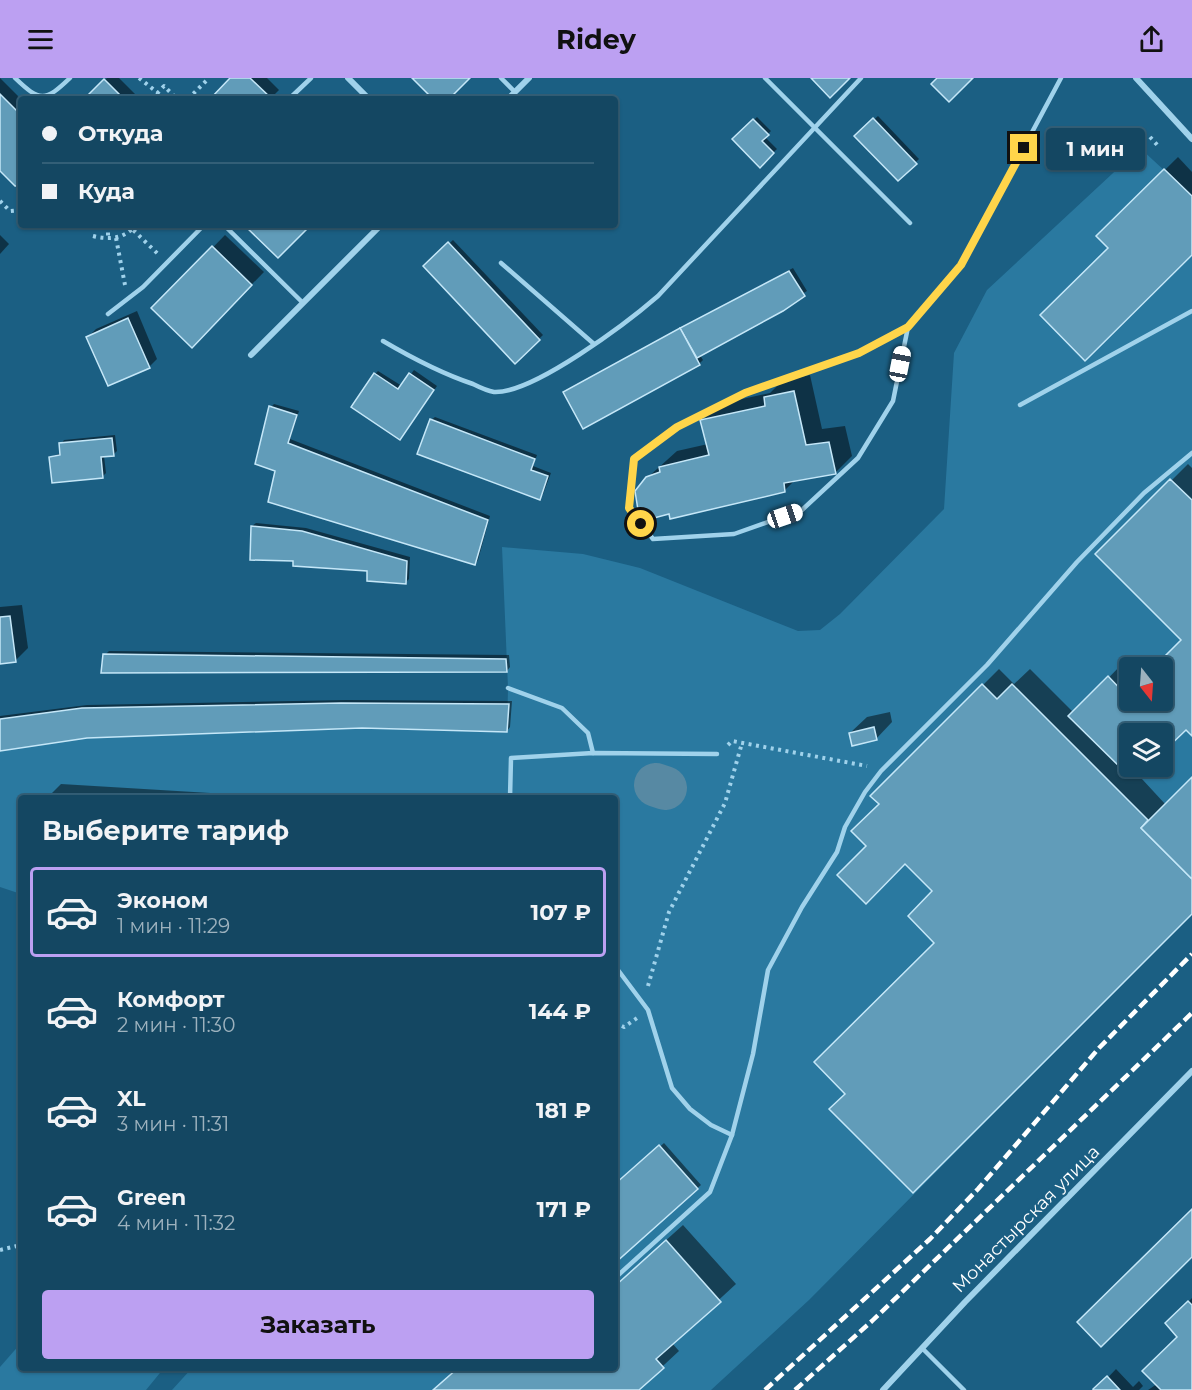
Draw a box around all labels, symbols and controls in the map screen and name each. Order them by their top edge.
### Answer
icon: menu [24,23,57,56]
text: Ridey [556,23,636,56]
icon: share [1135,23,1168,56]
text: Откуда [78,120,163,147]
callout: 1 мин [1045,127,1144,169]
route end [1010,134,1037,161]
text: 1 мин [1067,137,1124,161]
text: Куда [78,178,135,205]
car [888,345,912,383]
car [765,502,805,530]
route start [627,510,654,537]
north arrow [1119,657,1173,711]
map controls [1119,657,1173,777]
button: layers [1119,723,1173,777]
text: Выберите тариф [42,814,289,847]
icon: car [45,885,99,939]
text: Эконом [117,887,208,914]
text: 107 ₽ [531,899,591,926]
text: 1 мин · 11:29 [117,914,230,938]
icon: car [45,984,99,1038]
text: Комфорт [117,986,225,1013]
text: 144 ₽ [529,998,591,1025]
text: 2 мин · 11:30 [117,1013,235,1037]
icon: car [45,1083,99,1137]
text: XL [117,1085,146,1112]
text: 181 ₽ [536,1097,591,1124]
text: 3 мин · 11:31 [117,1112,229,1136]
street label: Монастырская улица [948,1141,1104,1297]
icon: car [45,1182,99,1236]
text: Green [117,1184,186,1211]
text: 171 ₽ [537,1196,591,1223]
text: 4 мин · 11:32 [117,1211,235,1235]
button: Заказать [42,1290,594,1359]

